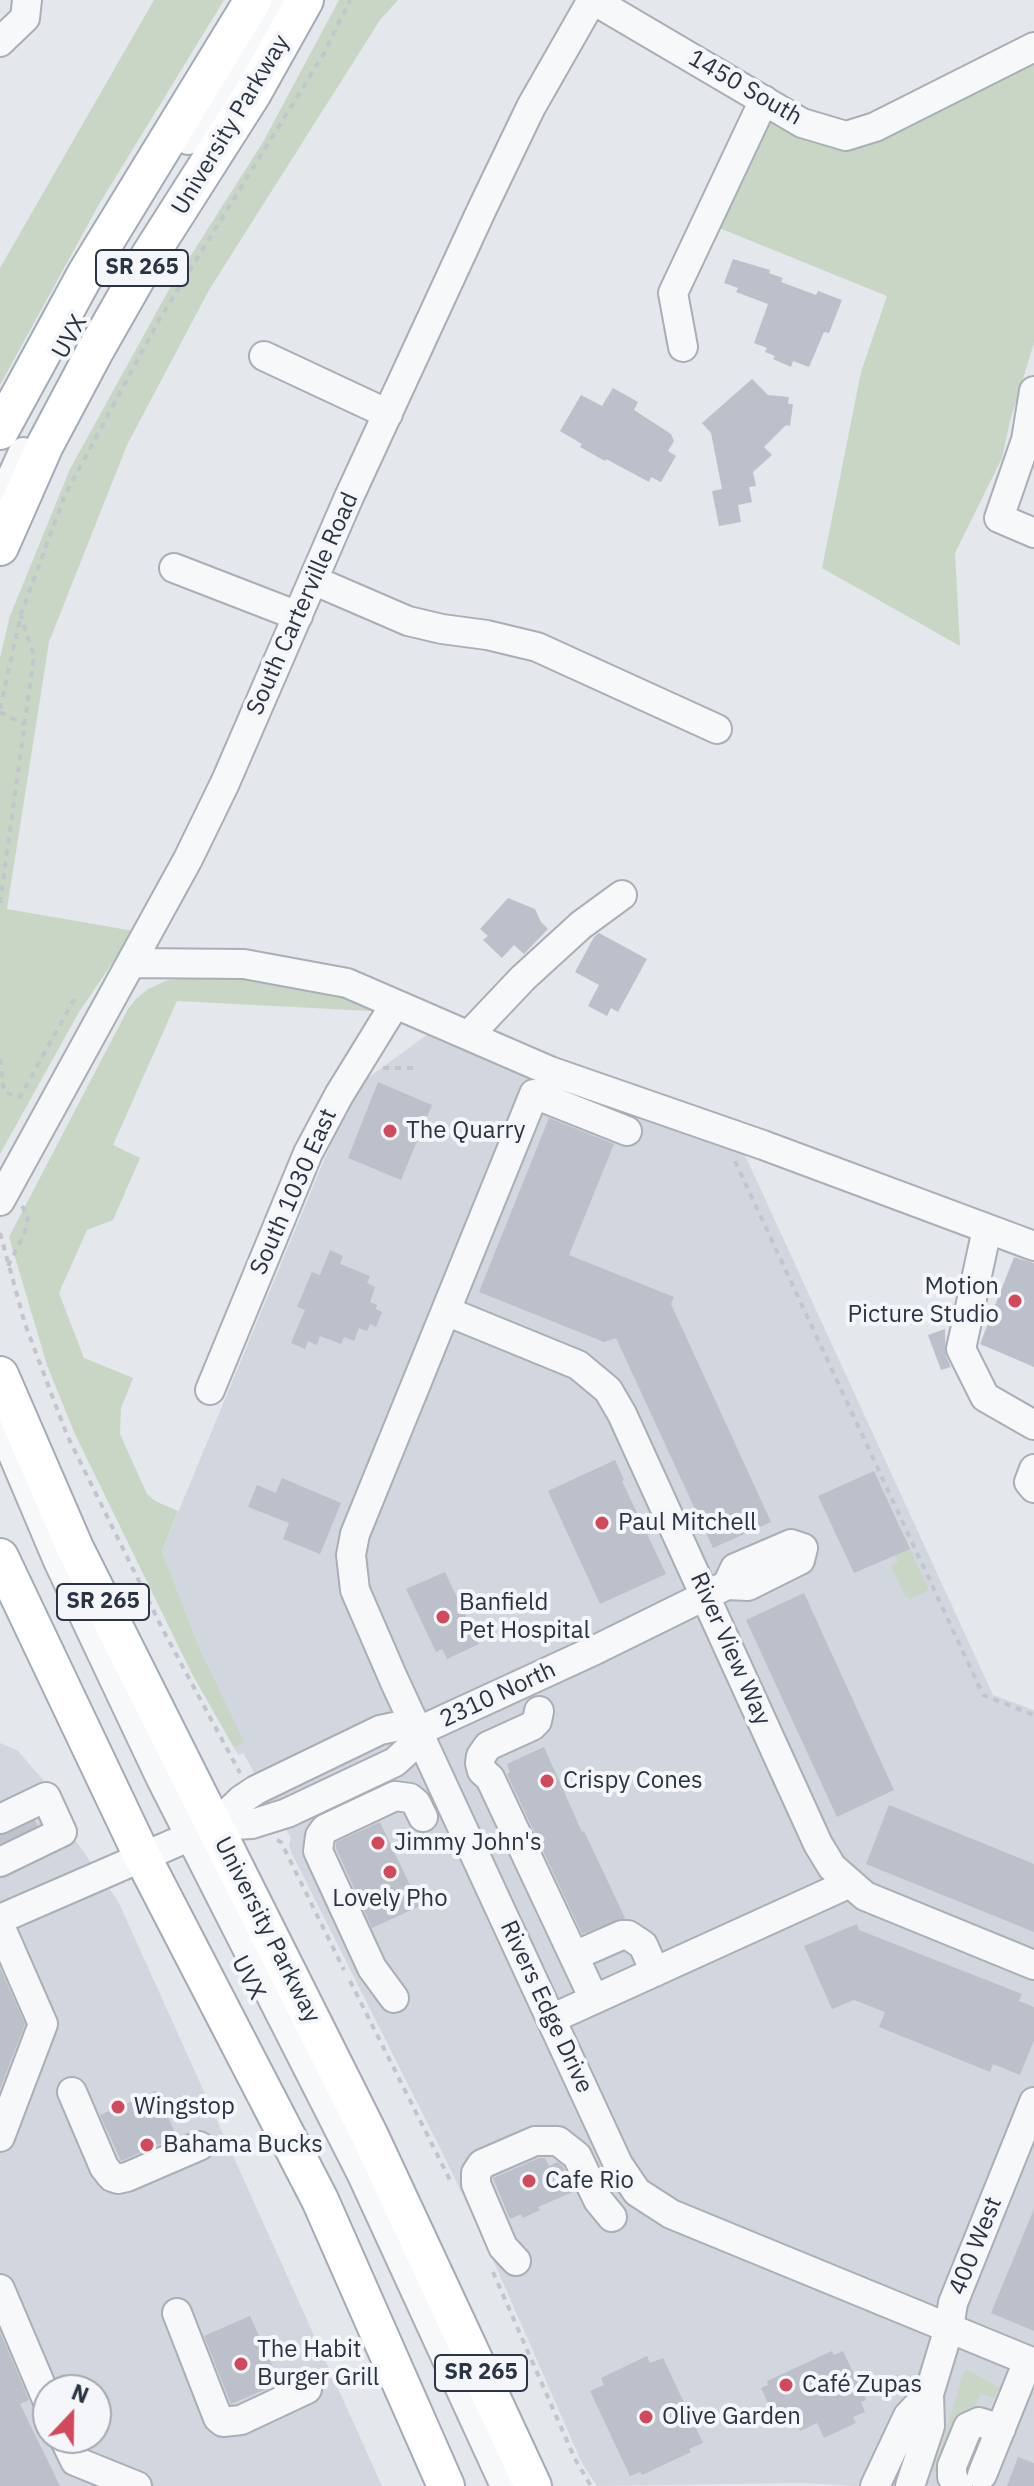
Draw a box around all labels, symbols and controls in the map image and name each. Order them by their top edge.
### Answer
street label: University Parkway [166,30,296,220]
street label: 1450 South [683,44,807,132]
road number: SR 265 [96,250,188,286]
street label: UVX [46,310,94,364]
street label: South Carterville Road [241,488,365,720]
street label: South 1030 East [244,1104,344,1280]
place label: The Quarry [406,1117,525,1145]
marker: The Quarry [381,1122,399,1140]
place label: Motion Picture Studio [847,1273,999,1329]
marker: Motion Picture Studio [1006,1292,1024,1310]
place label: Paul Mitchell [618,1509,757,1537]
marker: Paul Mitchell [593,1514,611,1532]
street label: River View Way [683,1568,777,1730]
road number: SR 265 [57,1584,149,1620]
place label: Banfield Pet Hospital [459,1589,590,1645]
marker: Banfield Pet Hospital [434,1608,452,1626]
street label: 2310 North [435,1656,561,1734]
place label: Crispy Cones [563,1767,703,1795]
marker: Crispy Cones [538,1772,556,1790]
place label: Jimmy John's [394,1829,542,1857]
street label: University Parkway [208,1832,326,2028]
marker: Jimmy John's [369,1834,387,1852]
marker: Lovely Pho [381,1863,399,1881]
place label: Lovely Pho [332,1885,448,1913]
street label: Rivers Edge Drive [493,1916,599,2098]
street label: UVX [225,1951,271,2005]
place label: Wingstop [134,2093,235,2121]
marker: Wingstop [109,2098,127,2116]
place label: Bahama Bucks [163,2131,323,2159]
marker: Bahama Bucks [138,2136,156,2154]
place label: Cafe Rio [545,2167,634,2195]
marker: Cafe Rio [520,2172,538,2190]
street label: 400 West [943,2193,1009,2299]
place label: The Habit Burger Grill [257,2336,379,2392]
marker: The Habit Burger Grill [232,2355,250,2373]
road number: SR 265 [435,2355,527,2391]
place label: Café Zupas [802,2371,922,2399]
north arrow [32,2374,112,2454]
marker: Café Zupas [777,2376,795,2394]
text: N [68,2377,93,2410]
place label: Olive Garden [662,2403,801,2431]
marker: Olive Garden [637,2408,655,2426]

